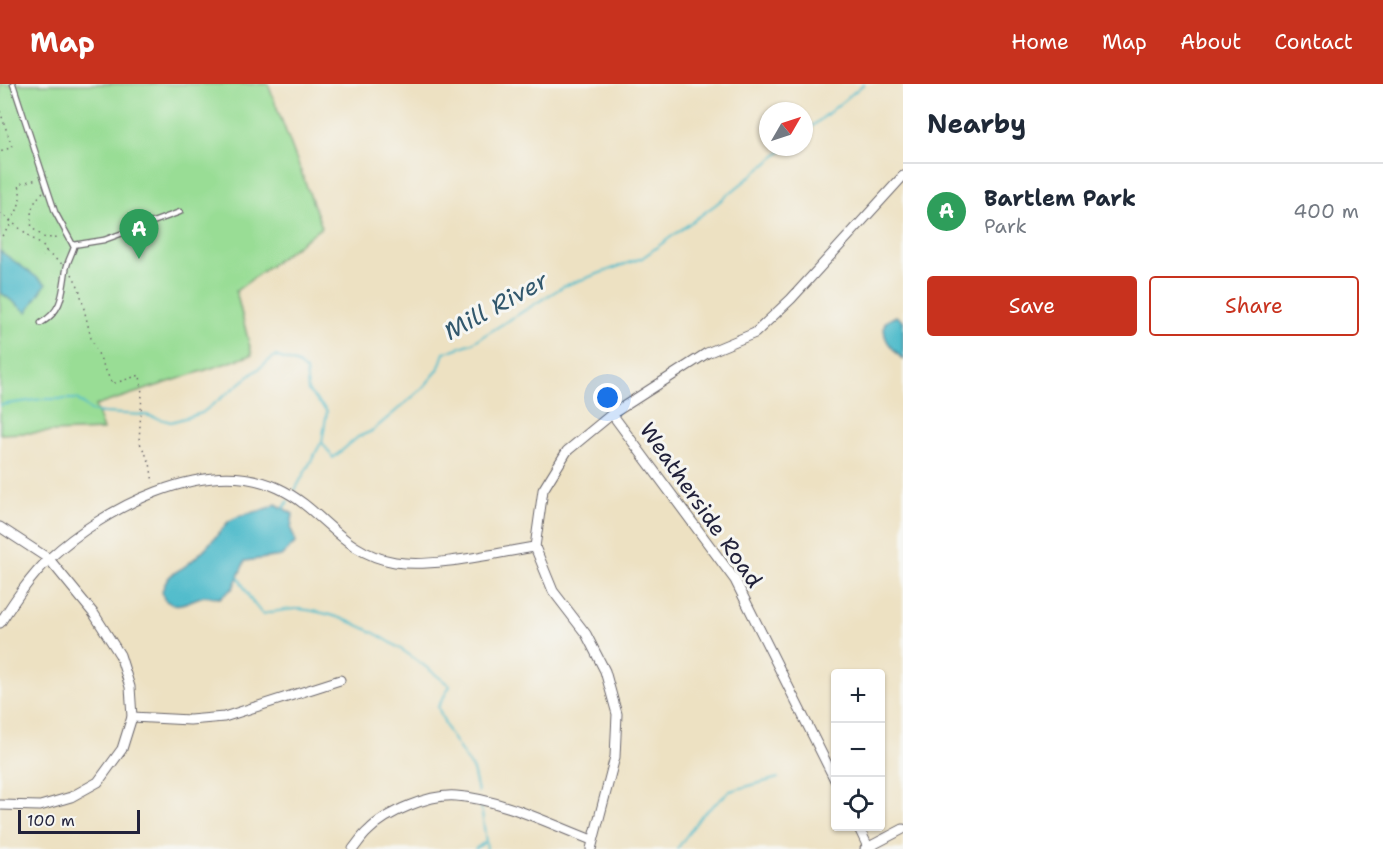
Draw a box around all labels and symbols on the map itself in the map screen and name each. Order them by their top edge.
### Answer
north arrow [759,102,813,156]
pin: A [120,210,158,259]
water label: Mill River [438,264,554,348]
your location [593,383,622,412]
street label: Weatherside Road [633,417,769,593]
scale bar [18,807,140,834]

